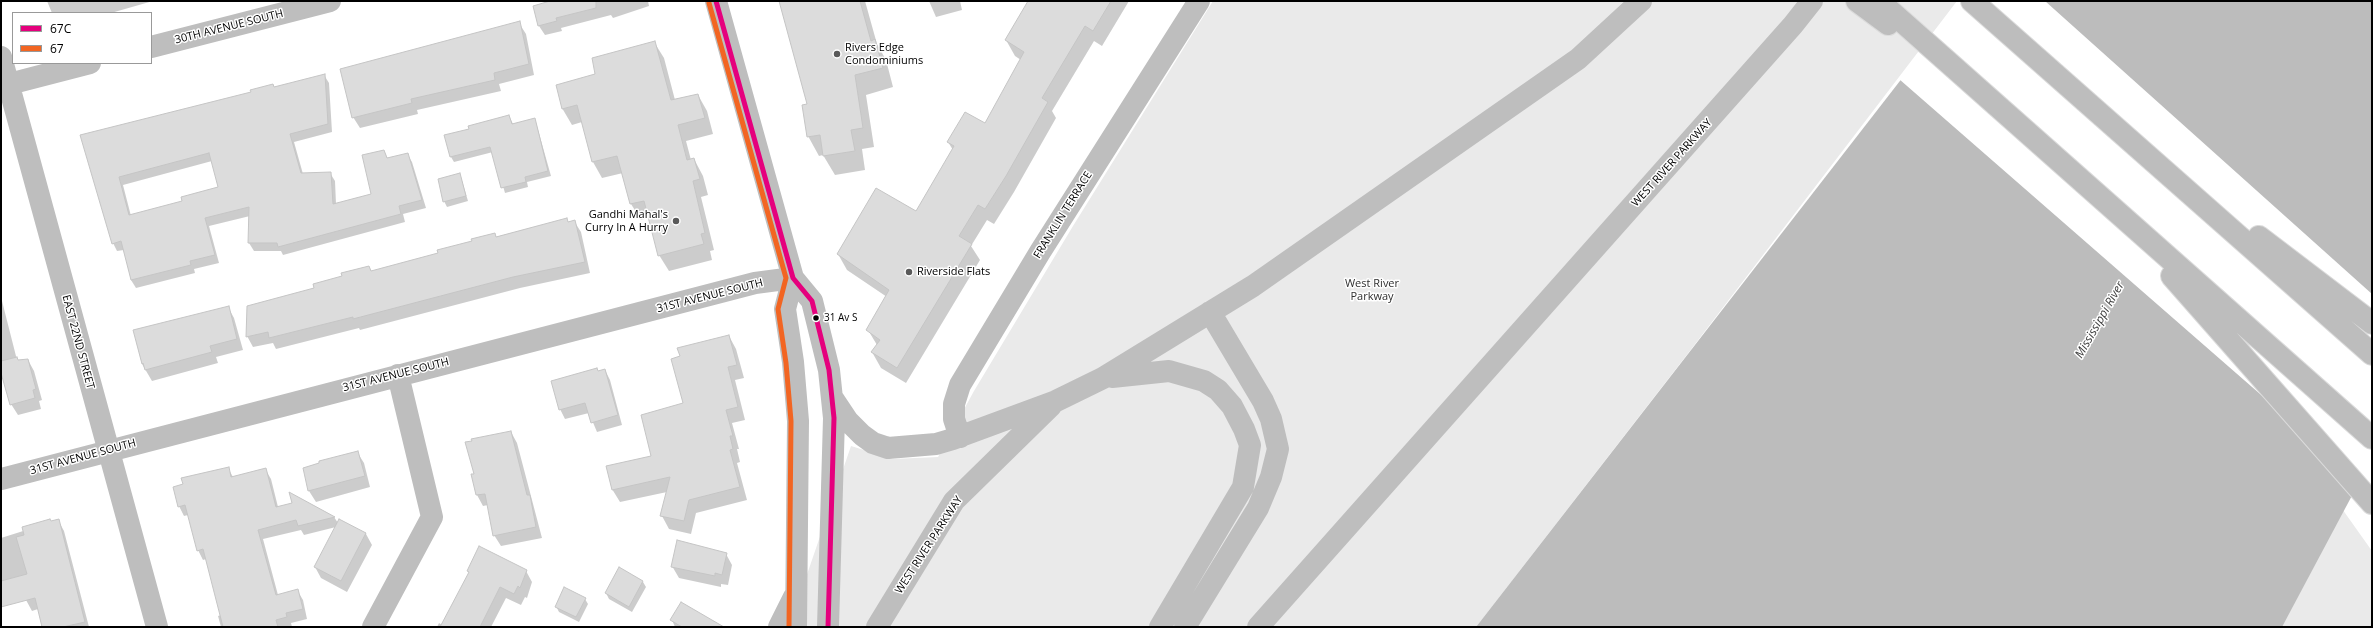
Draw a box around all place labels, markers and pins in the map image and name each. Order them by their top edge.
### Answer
place label: Rivers Edge Condominiums [845,41,923,67]
marker: Rivers Edge Condominiums [832,49,842,59]
place label: Gandhi Mahal's Curry In A Hurry [585,208,668,234]
marker: Gandhi Mahal's Curry In A Hurry [671,216,681,226]
place label: Riverside Flats [917,265,990,279]
marker: Riverside Flats [904,267,914,277]
place label: 31 Av S [824,312,857,324]
marker: 31 Av S [811,313,821,323]

